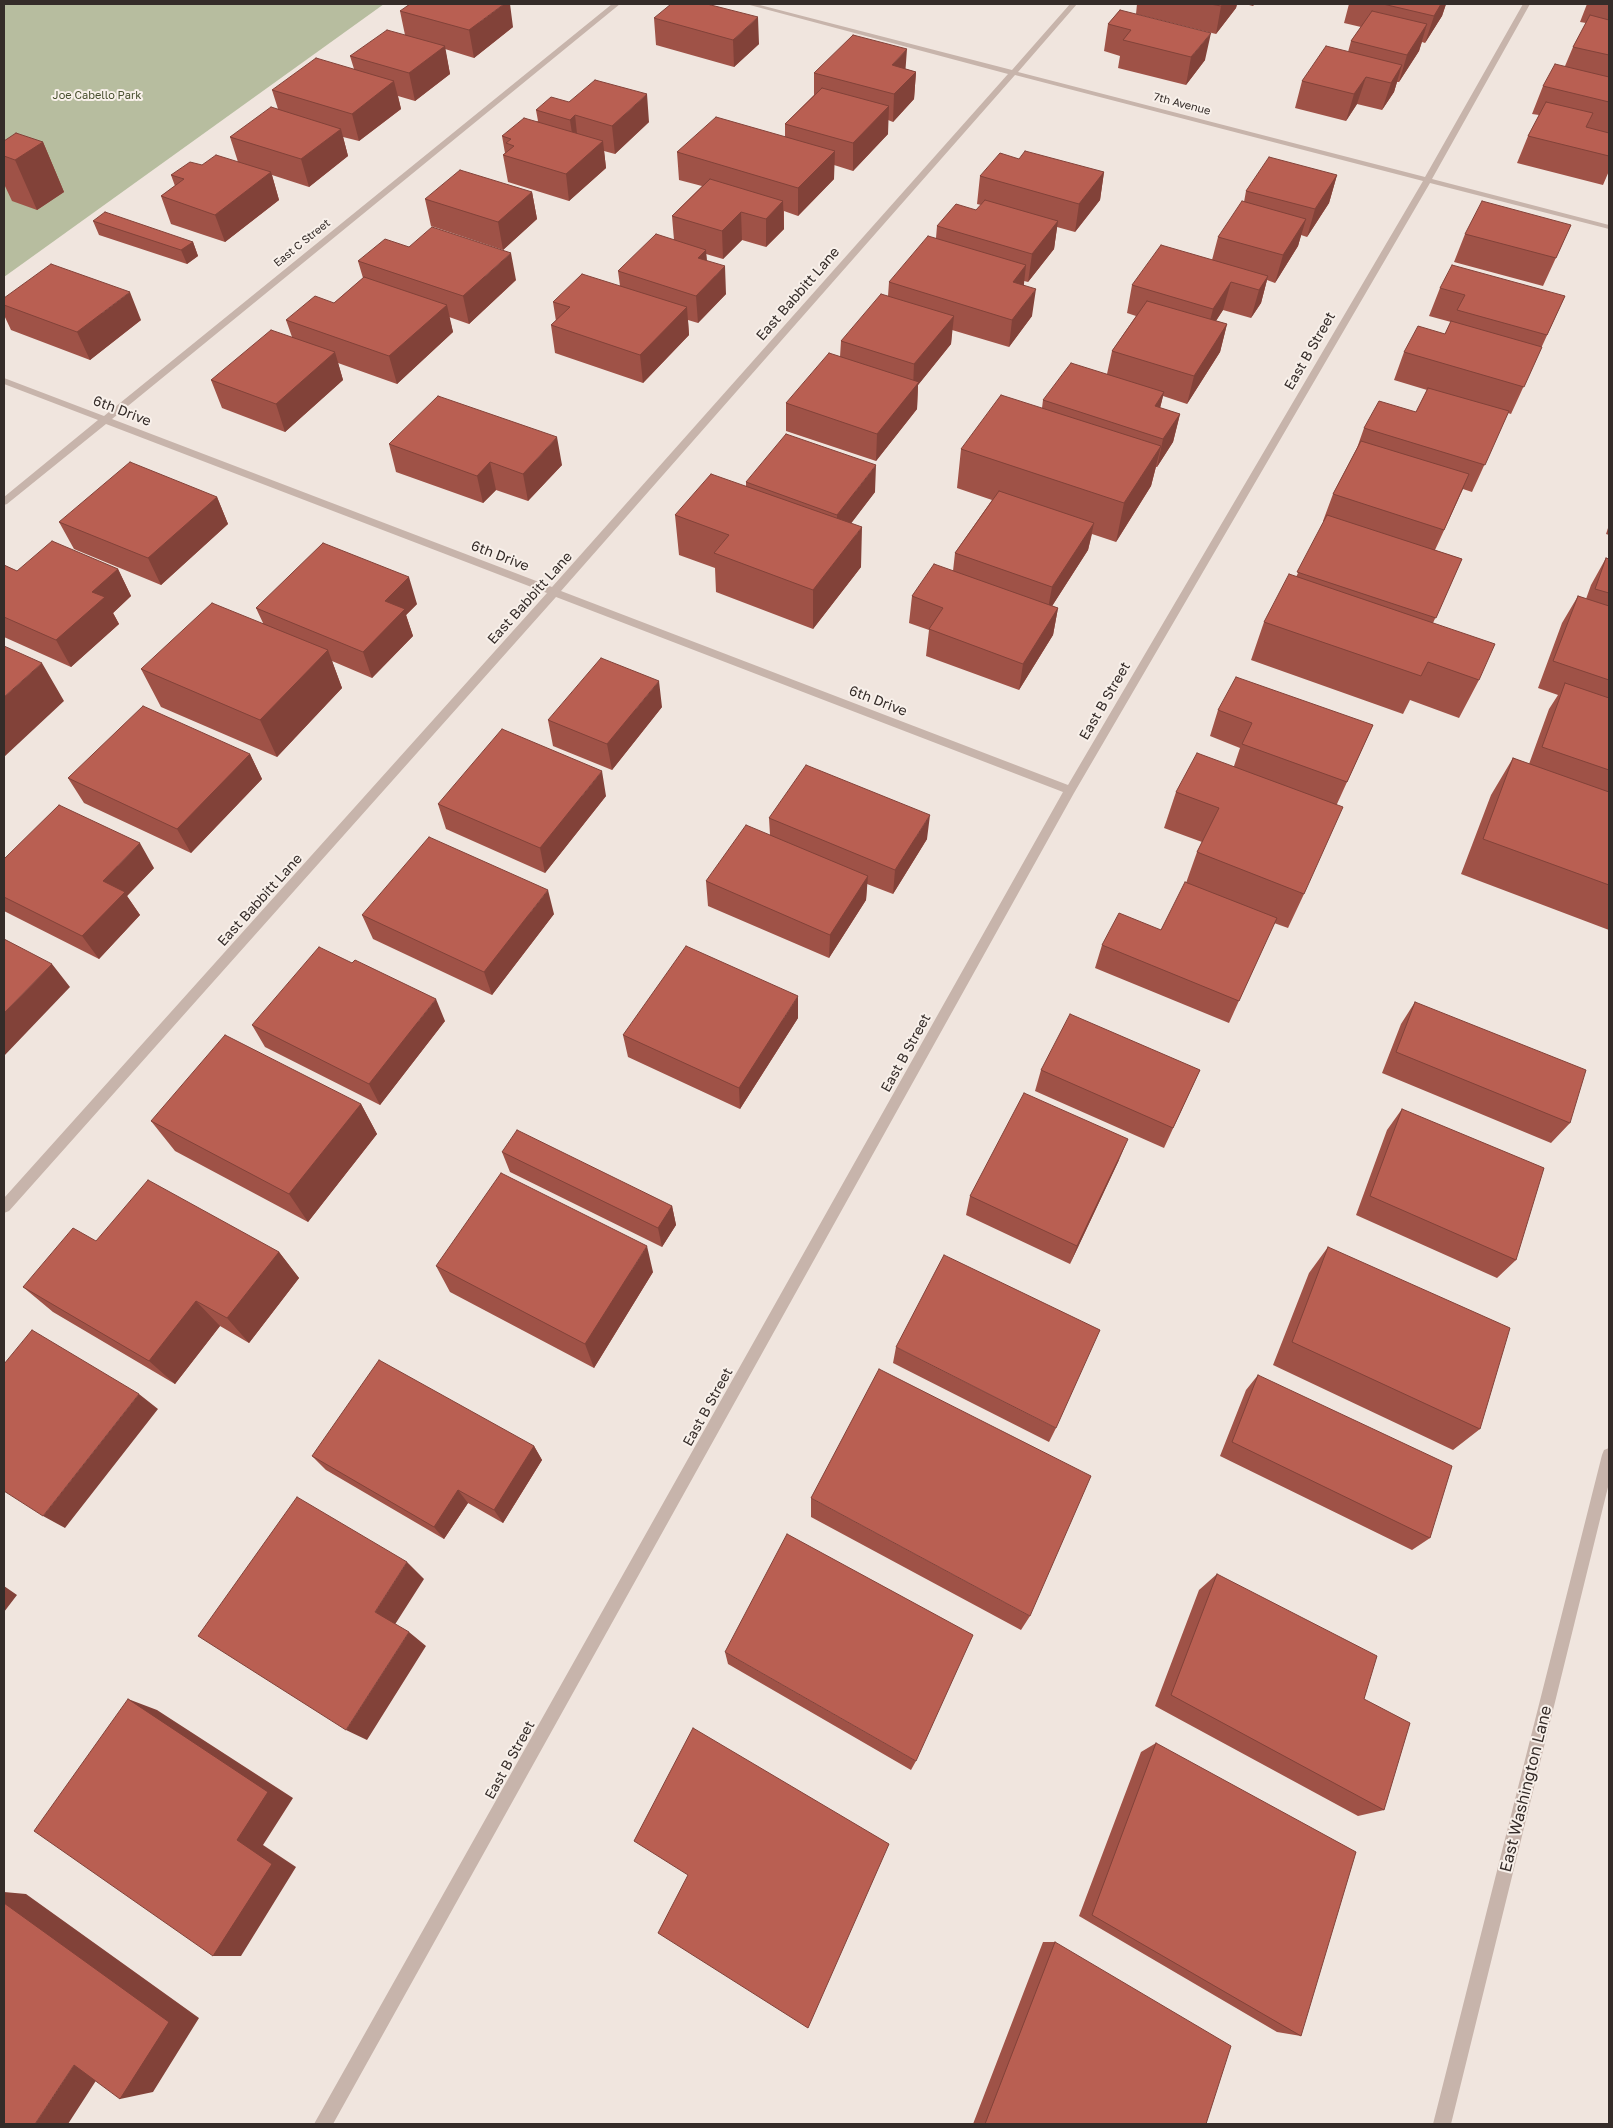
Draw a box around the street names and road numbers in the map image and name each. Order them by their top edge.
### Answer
street label: 7th Avenue [1152,90,1212,118]
street label: East C Street [271,216,333,270]
street label: East Babbitt Lane [753,244,843,344]
street label: East B Street [1281,309,1339,393]
street label: 6th Drive [91,392,153,430]
street label: 6th Drive [469,537,531,575]
street label: East Babbitt Lane [484,548,576,648]
street label: East B Street [1076,659,1134,743]
street label: 6th Drive [847,682,909,720]
street label: East Babbitt Lane [214,850,306,950]
street label: East B Street [878,1011,934,1095]
street label: East B Street [680,1365,736,1449]
street label: East Washington Lane [1496,1704,1556,1874]
street label: East B Street [482,1718,538,1802]

